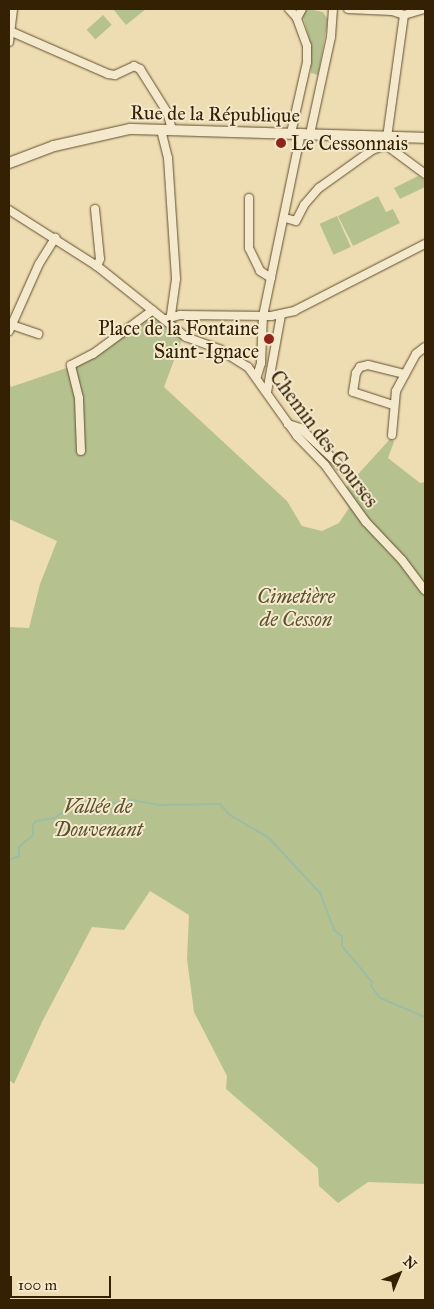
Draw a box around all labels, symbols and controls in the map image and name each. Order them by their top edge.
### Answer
street label: Rue de la République [130,101,300,127]
place label: Le Cessonnais [291,131,408,155]
marker: Le Cessonnais [275,137,287,149]
place label: Place de la Fontaine Saint-Ignace [98,316,259,363]
marker: Place de la Fontaine Saint-Ignace [263,333,275,345]
street label: Chemin des Courses [265,366,383,512]
park label: Cimetière de Cesson [257,585,335,632]
park label: Vallée de Douvenant [53,795,143,842]
north arrow [374,1249,424,1299]
text: N [400,1253,420,1273]
scale bar [12,1266,114,1298]
text: 100 m [18,1276,57,1294]

